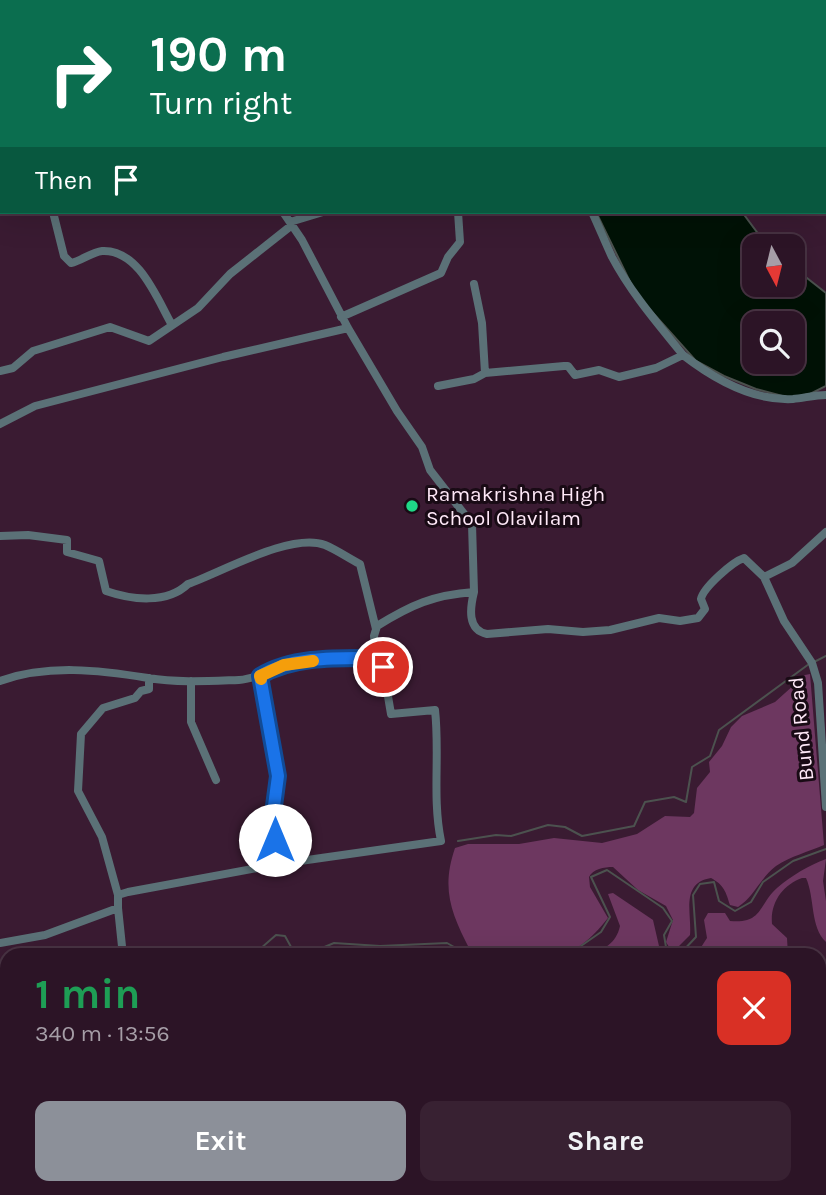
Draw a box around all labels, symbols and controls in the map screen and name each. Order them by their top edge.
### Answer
text: 190 m [150,26,287,83]
icon: right [35,28,126,119]
text: Turn right [150,85,292,122]
icon: arrive [107,161,145,199]
text: Then [35,165,93,196]
north arrow [742,234,805,298]
map controls [742,234,805,374]
button: search [742,311,805,374]
place label: Ramakrishna High School Olavilam [426,482,605,530]
marker: Ramakrishna High School Olavilam [404,498,420,514]
pin [353,637,413,697]
icon: arrive [364,648,402,686]
street label: Bund Road [784,676,818,782]
position arrow [238,803,312,877]
text: 1 min [35,969,140,1019]
button: close [717,971,791,1045]
text: 340 m · 13:56 [35,1020,170,1047]
button: Exit [35,1101,406,1181]
button: Share [420,1101,791,1181]

